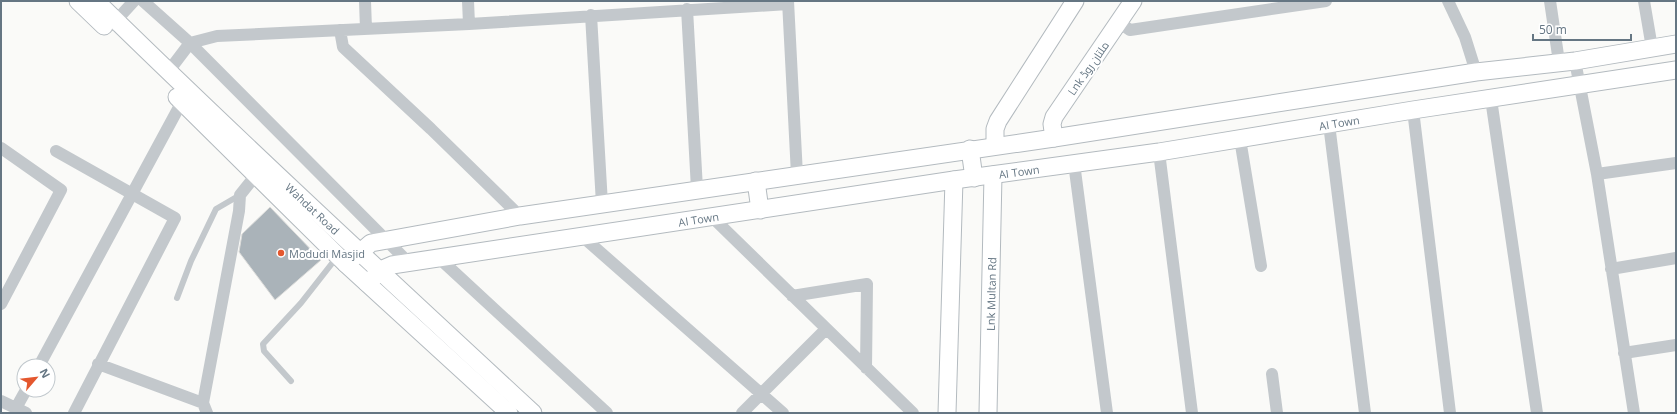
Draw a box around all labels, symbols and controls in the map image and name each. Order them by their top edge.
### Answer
scale bar [1533,16,1631,42]
text: 50 m [1539,21,1567,38]
street label: Lnk ملتان روڈ [1064,38,1112,98]
street label: AI Town [1318,111,1361,133]
street label: AI Town [998,161,1040,181]
street label: Wahdat Road [283,179,343,237]
street label: AI Town [677,208,720,229]
place label: Modudi Masjid [289,246,365,261]
marker: Modudi Masjid [276,248,286,258]
street label: Lnk Multan Rd [982,257,999,331]
north arrow [16,358,56,398]
text: N [37,366,54,381]

